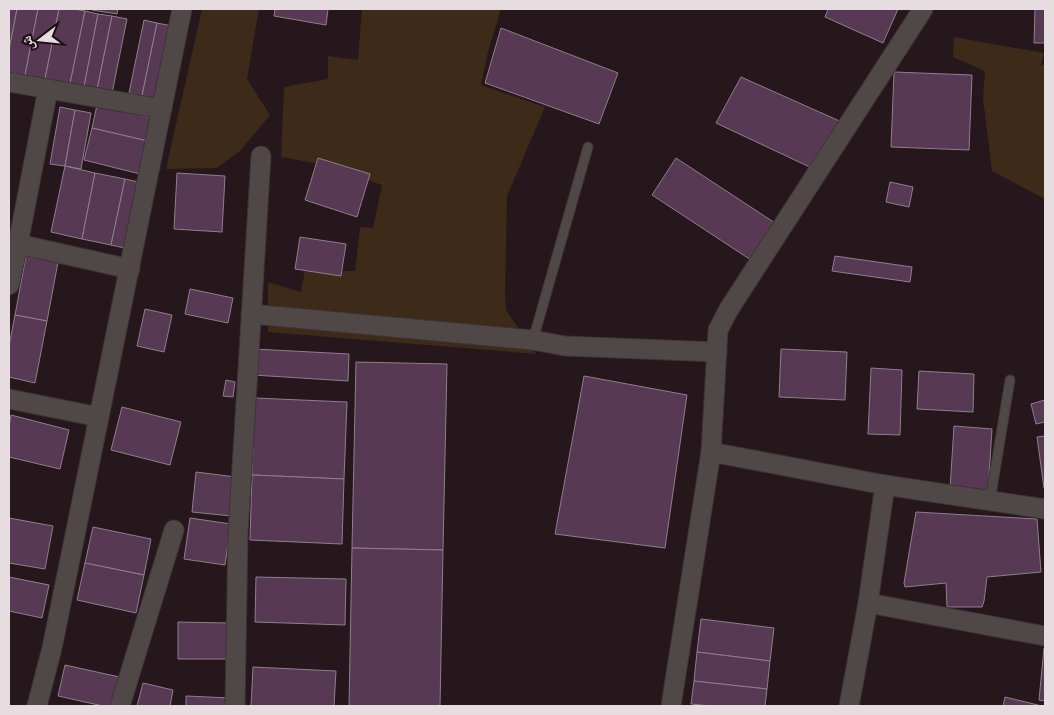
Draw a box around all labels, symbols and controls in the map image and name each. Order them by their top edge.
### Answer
north arrow [15,15,65,65]
text: ش [18,34,38,53]

